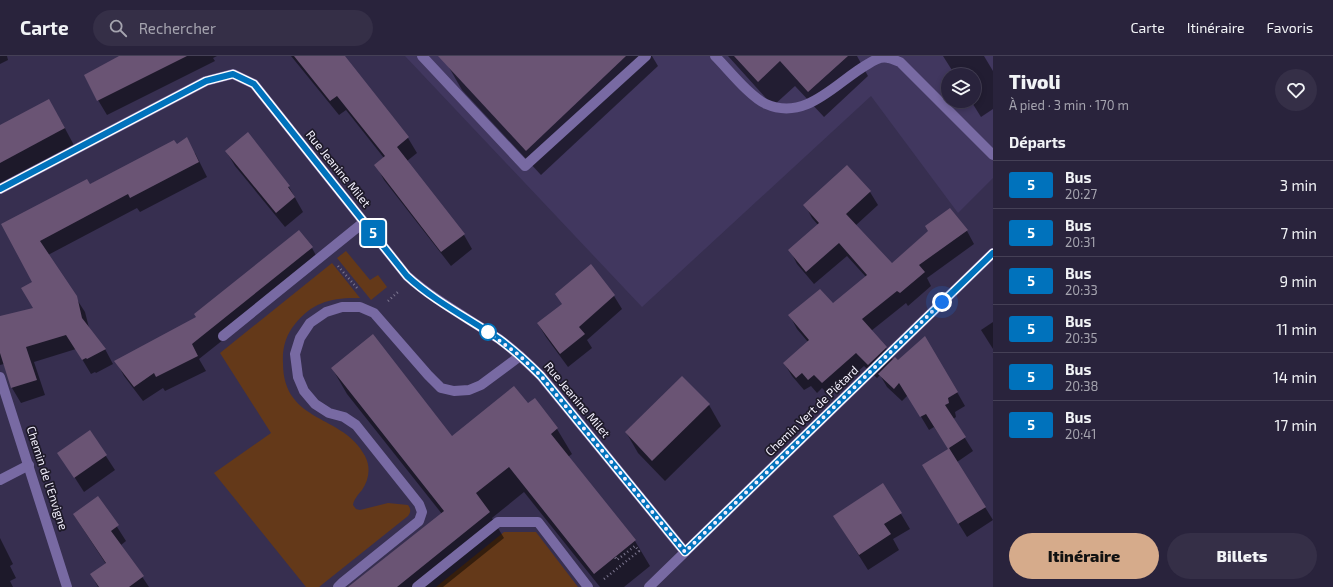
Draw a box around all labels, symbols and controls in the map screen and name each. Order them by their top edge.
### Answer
search box [93,10,373,46]
text: Carte [20,16,69,39]
icon: search [107,17,129,39]
text: Rechercher [139,19,216,37]
text: Carte [1131,19,1165,36]
text: Itinéraire [1187,19,1245,36]
text: Favoris [1267,19,1313,36]
map controls [941,68,981,108]
button: layers [941,68,981,108]
button: heart [1275,69,1317,111]
text: Tivoli [1009,70,1061,93]
text: À pied · 3 min · 170 m [1009,97,1129,113]
street label: Rue Jeanine Milet [304,127,374,210]
text: Départs [1009,133,1066,151]
text: Bus [1065,168,1091,186]
text: 5 [1027,176,1035,193]
text: 3 min [1280,176,1317,194]
text: 20:27 [1065,186,1097,202]
text: Bus [1065,216,1091,234]
line badge: 5 [360,220,386,246]
text: 5 [369,224,377,241]
text: 5 [1027,224,1035,241]
text: 7 min [1280,224,1317,242]
text: 20:31 [1065,234,1096,250]
text: Bus [1065,264,1091,282]
text: 5 [1027,272,1035,289]
text: 9 min [1279,272,1317,290]
text: 20:33 [1065,282,1098,298]
your location [932,292,952,312]
text: Bus [1065,312,1091,330]
text: 5 [1027,320,1035,337]
text: 11 min [1276,320,1317,338]
unlabelled marker [479,323,497,341]
text: 20:35 [1065,330,1097,346]
street label: Rue Jeanine Milet [542,359,614,440]
text: Bus [1065,360,1091,378]
street label: Chemin Vert de Piétard [762,362,861,458]
text: 5 [1027,368,1035,385]
text: 14 min [1273,368,1317,386]
text: 20:38 [1065,378,1098,394]
text: Bus [1065,408,1091,426]
text: 5 [1027,416,1035,433]
text: 17 min [1274,416,1317,434]
street label: Chemin de l'Envigne [25,424,71,531]
text: 20:41 [1065,426,1096,442]
button: Itinéraire [1009,533,1159,579]
button: Billets [1167,533,1317,579]

